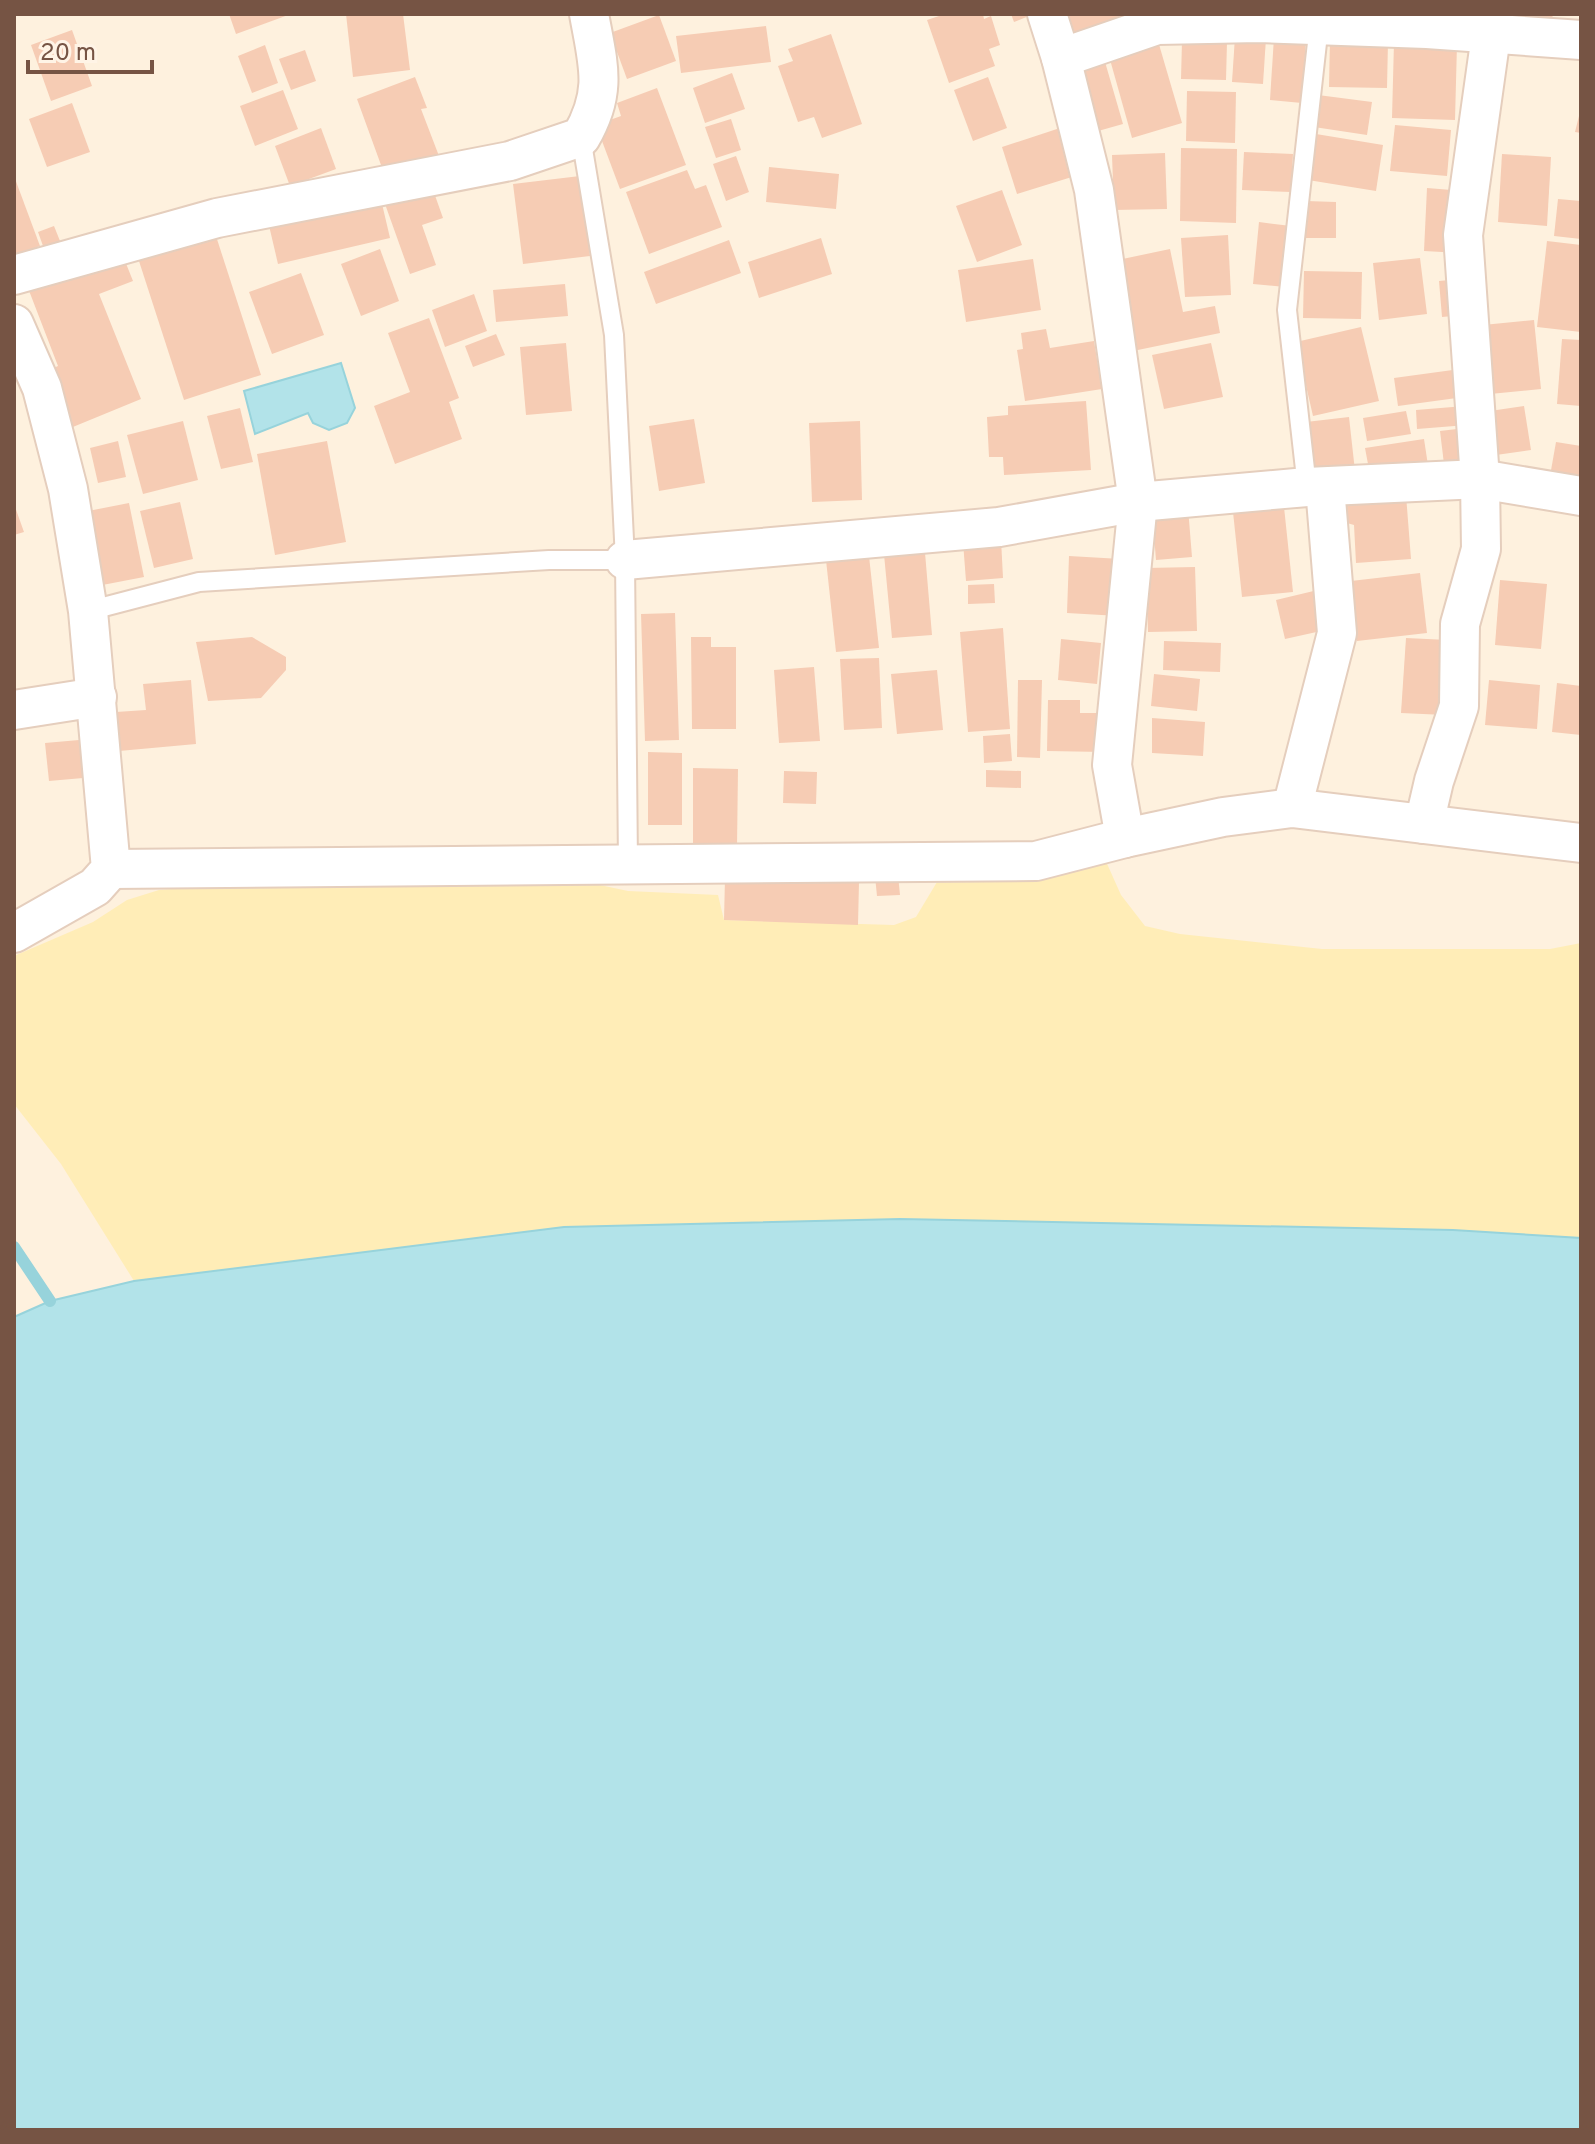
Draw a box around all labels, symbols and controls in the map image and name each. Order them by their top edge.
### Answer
scale bar [28,24,152,74]
text: 20 m [40,39,96,69]

